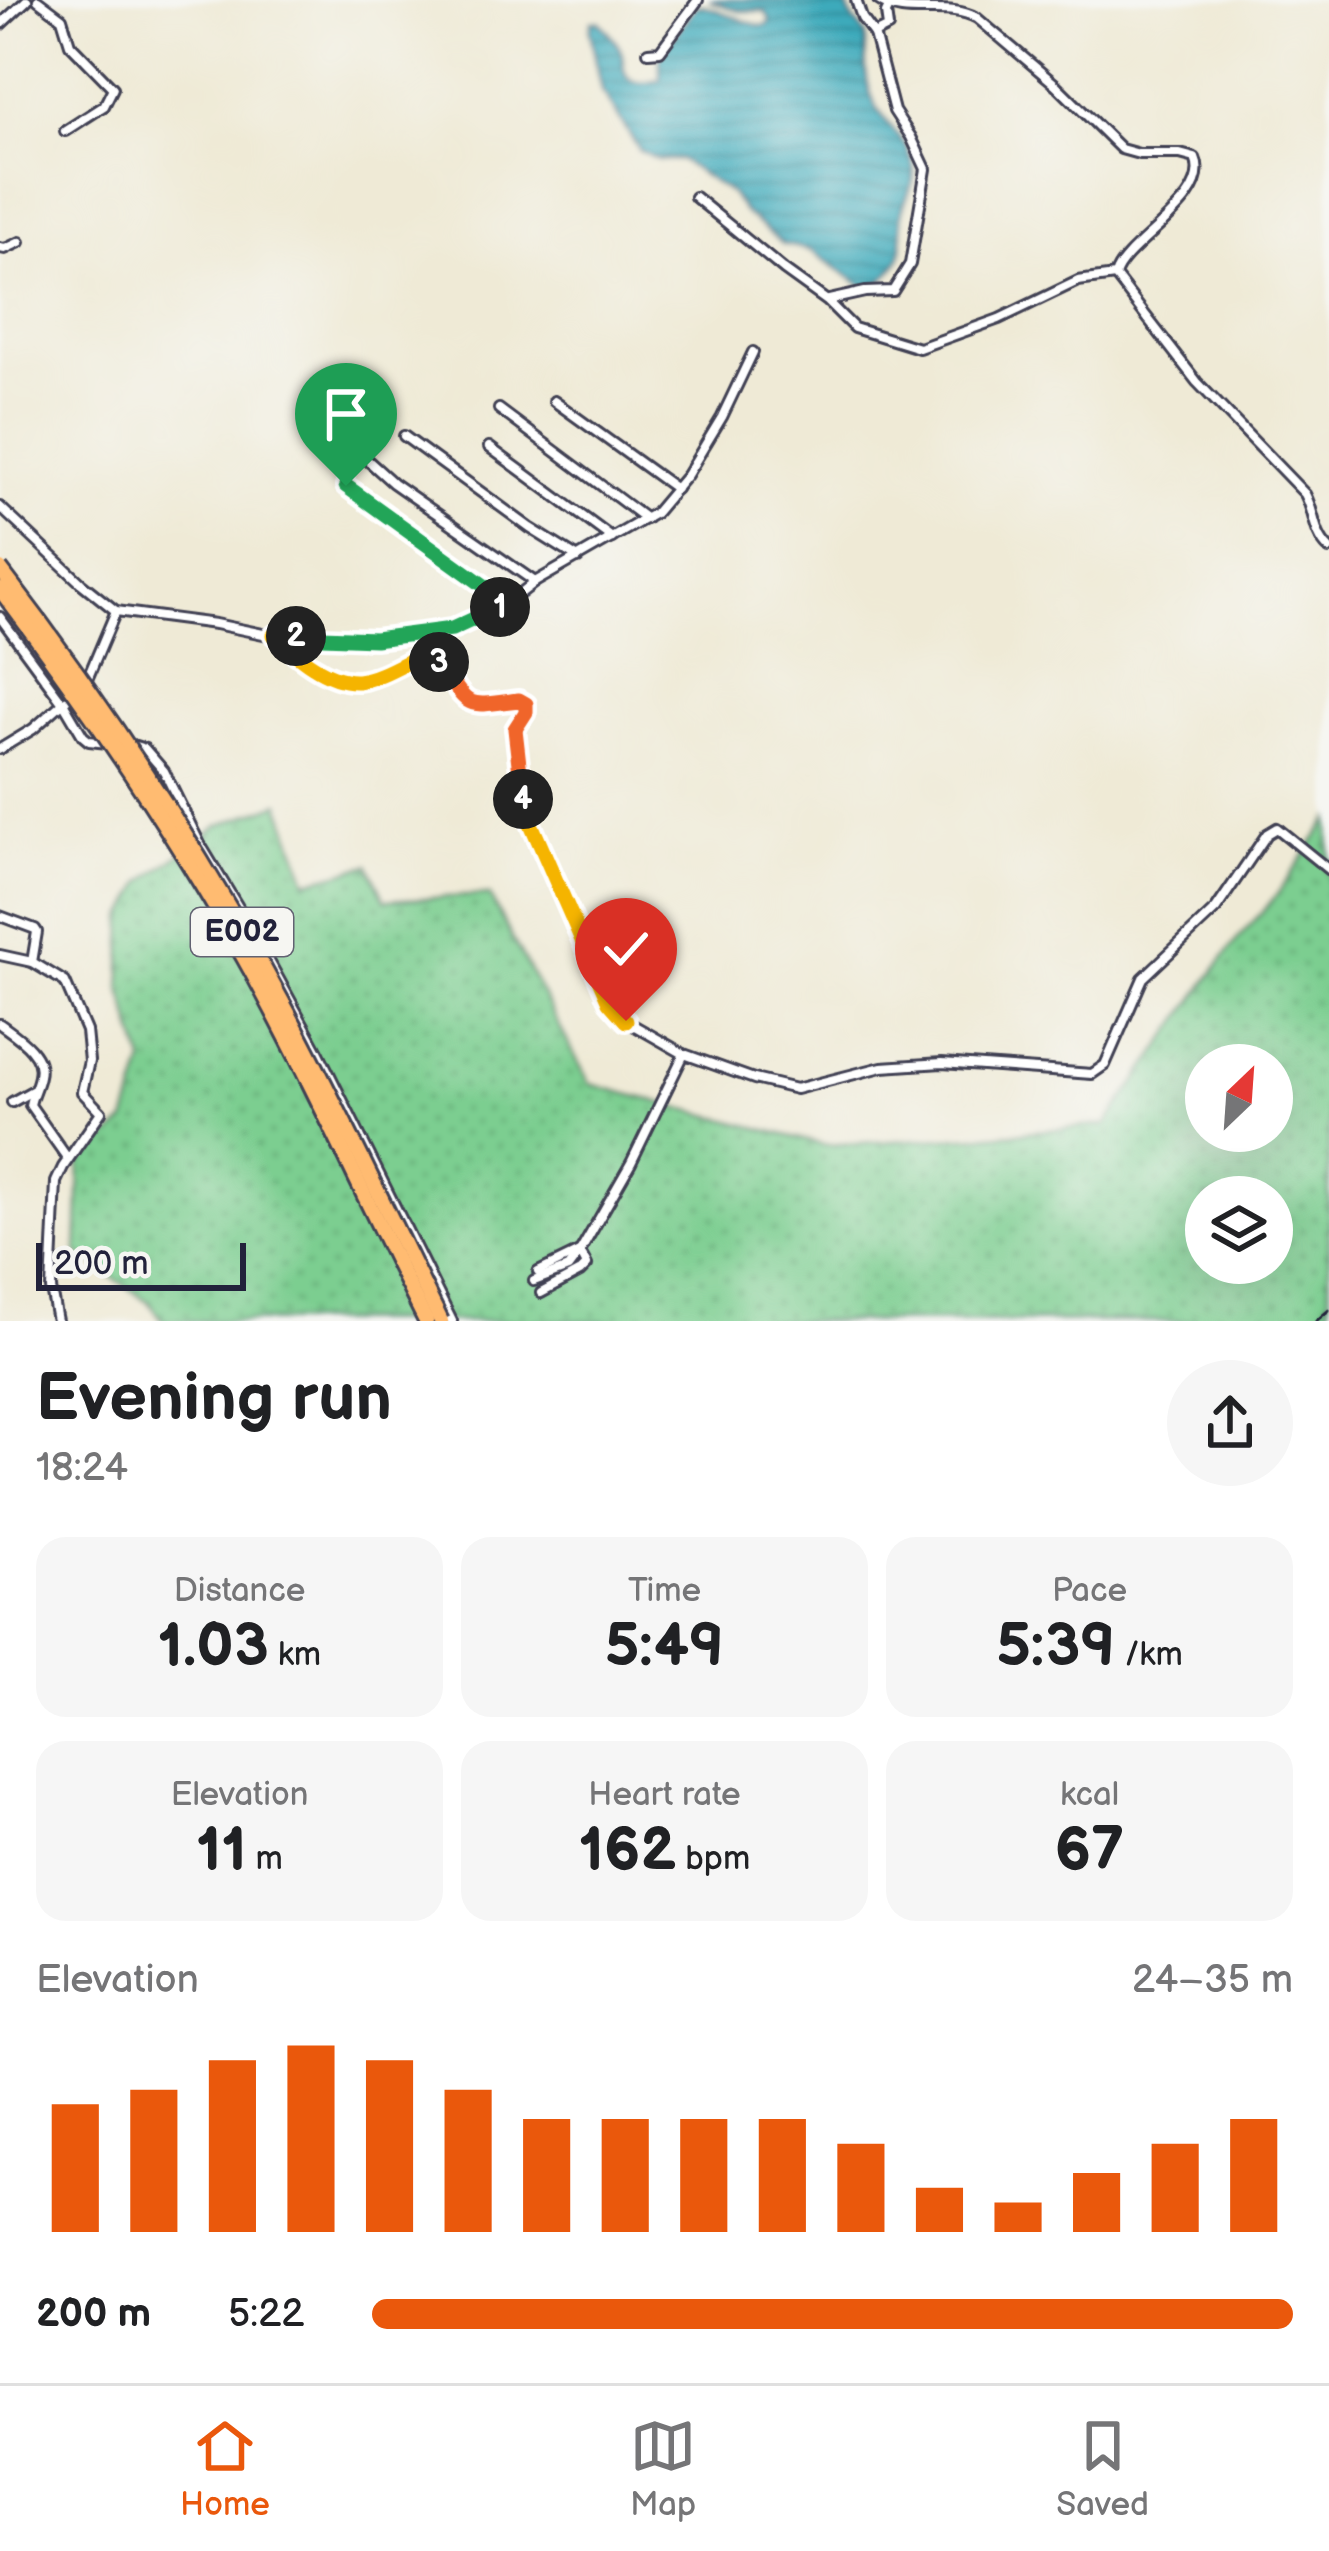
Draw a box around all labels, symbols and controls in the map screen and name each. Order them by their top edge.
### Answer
pin [295,363,397,486]
icon: arrive [313,381,379,447]
pin: 1 [470,577,530,637]
text: 1 [493,587,507,627]
pin: 2 [266,606,326,666]
text: 2 [286,616,306,656]
pin: 3 [409,632,469,692]
text: 3 [429,642,449,682]
pin: 4 [493,769,553,829]
text: 4 [513,779,533,819]
pin [575,898,677,1021]
road number: E002 [191,908,293,956]
icon: check [593,916,659,982]
north arrow [1185,1044,1293,1152]
map controls [1185,1044,1293,1284]
button: layers [1185,1176,1293,1284]
scale bar [36,1237,246,1290]
text: 200 m [54,1244,148,1284]
text: Evening run [36,1360,392,1439]
button: share [1167,1360,1293,1486]
text: 18:24 [36,1445,128,1492]
text: Distance [174,1571,305,1611]
text: Time [628,1571,701,1611]
text: Pace [1052,1571,1127,1611]
text: 1.03 [158,1611,269,1683]
text: 5:49 [605,1611,724,1683]
text: 5:39 [996,1611,1115,1683]
text: km [269,1635,321,1675]
text: /km [1115,1635,1183,1675]
text: Elevation [171,1775,308,1815]
text: Heart rate [588,1775,741,1815]
text: kcal [1060,1775,1119,1815]
text: 11 [196,1815,247,1887]
text: 162 [579,1815,676,1887]
text: 67 [1055,1815,1124,1887]
text: m [247,1839,283,1879]
text: bpm [676,1839,750,1879]
text: Elevation [36,1957,199,2004]
text: 24–35 m [1132,1957,1293,2004]
text: 200 m [36,2291,151,2338]
text: 5:22 [228,2291,304,2338]
tab: Home [180,2413,270,2525]
tab: Map [630,2413,696,2525]
tab: Saved [1056,2413,1149,2525]

